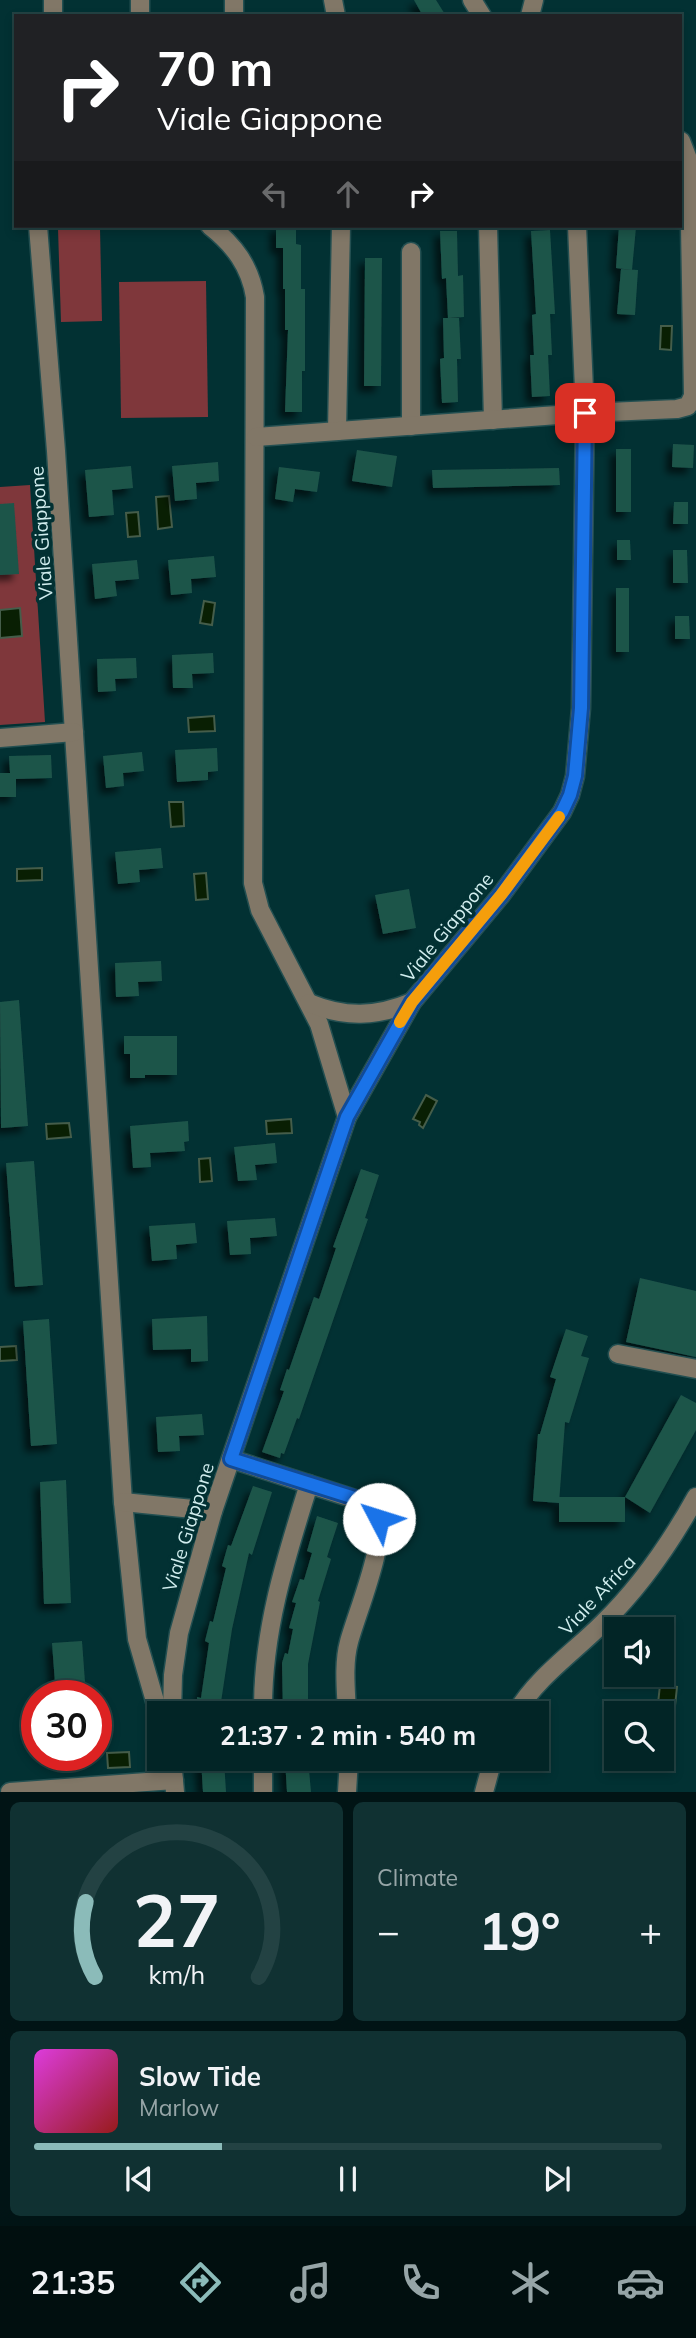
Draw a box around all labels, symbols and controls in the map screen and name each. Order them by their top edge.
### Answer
text: 70 m [157,37,273,98]
icon: right [42,42,133,133]
text: Viale Giappone [157,98,383,138]
icon: left [256,175,294,213]
icon: ahead [329,175,367,213]
icon: right [402,175,440,213]
pin [555,383,615,443]
icon: arrive [566,394,604,432]
street label: Viale Giappone [24,465,58,601]
street label: Viale Giappone [396,867,498,987]
street label: Viale Giappone [157,1459,219,1595]
position arrow [342,1482,416,1556]
street label: Viale Africa [554,1550,640,1640]
map controls [604,1617,674,1771]
button: sound [604,1617,674,1687]
speed limit sign: 30 [21,1680,112,1771]
button: search [604,1701,674,1771]
text: 21:37 · 2 min · 540 m [220,1719,476,1752]
text: Climate [377,1863,458,1892]
text: 27 [133,1875,220,1966]
text: 19° [478,1898,561,1963]
text: − [377,1907,400,1955]
text: + [639,1907,662,1955]
text: km/h [148,1959,205,1990]
text: Slow Tide [139,2060,261,2093]
text: Marlow [139,2093,219,2122]
icon: previous [120,2160,158,2198]
icon: pause [329,2160,367,2198]
icon: next [538,2160,576,2198]
icon: directions [176,2258,225,2307]
icon: music [286,2258,335,2307]
icon: phone [396,2258,445,2307]
icon: climate [506,2258,555,2307]
icon: car [616,2258,665,2307]
text: 21:35 [31,2262,115,2302]

